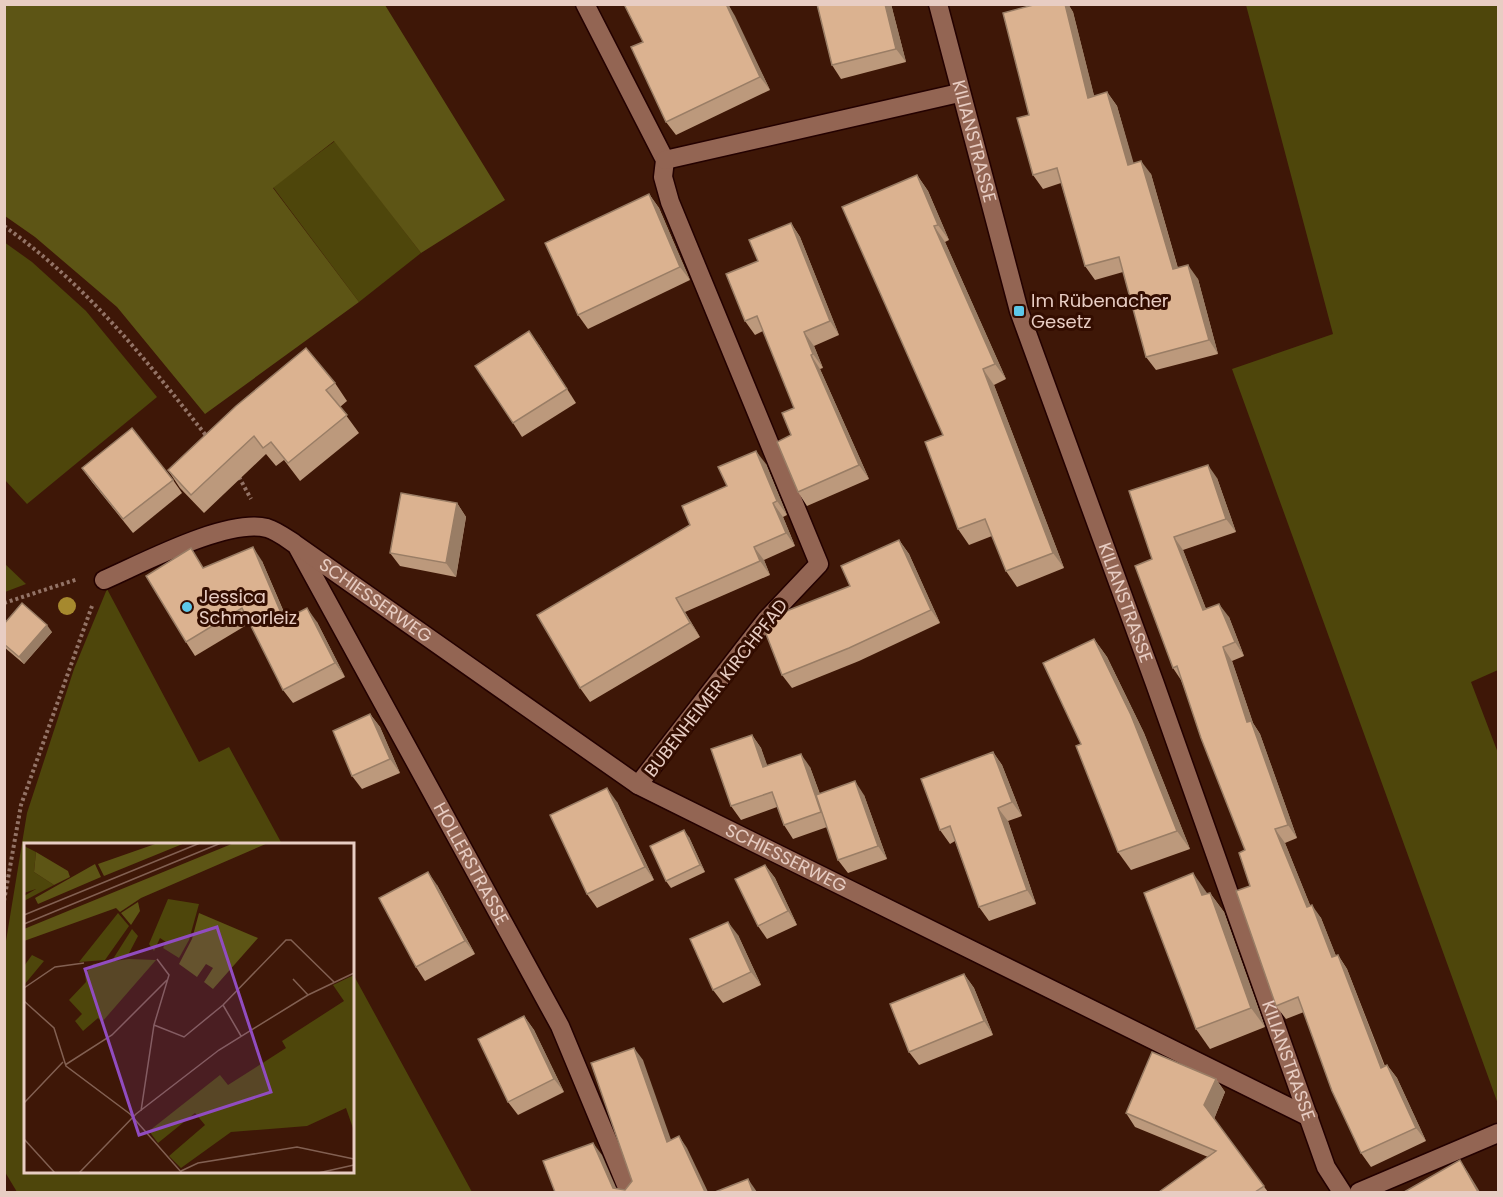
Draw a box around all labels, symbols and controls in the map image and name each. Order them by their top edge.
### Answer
street label: KILIANSTRASSE [947,77,1003,205]
place label: Im Rübenacher Gesetz [1031,288,1169,334]
marker: Im Rübenacher Gesetz [1012,304,1026,318]
street label: KILIANSTRASSE [1092,539,1159,666]
street label: SCHIESSERWEG [314,552,437,649]
place label: Jessica Schmorleiz [199,584,297,630]
street label: BUBENHEIMER KIRCHPFAD [638,593,793,782]
marker: Jessica Schmorleiz [180,600,194,614]
street label: HOLLERSTRASSE [428,798,515,929]
street label: SCHIESSERWEG [721,817,851,898]
inset map [24,843,354,1173]
street label: KILIANSTRASSE [1256,997,1322,1124]

